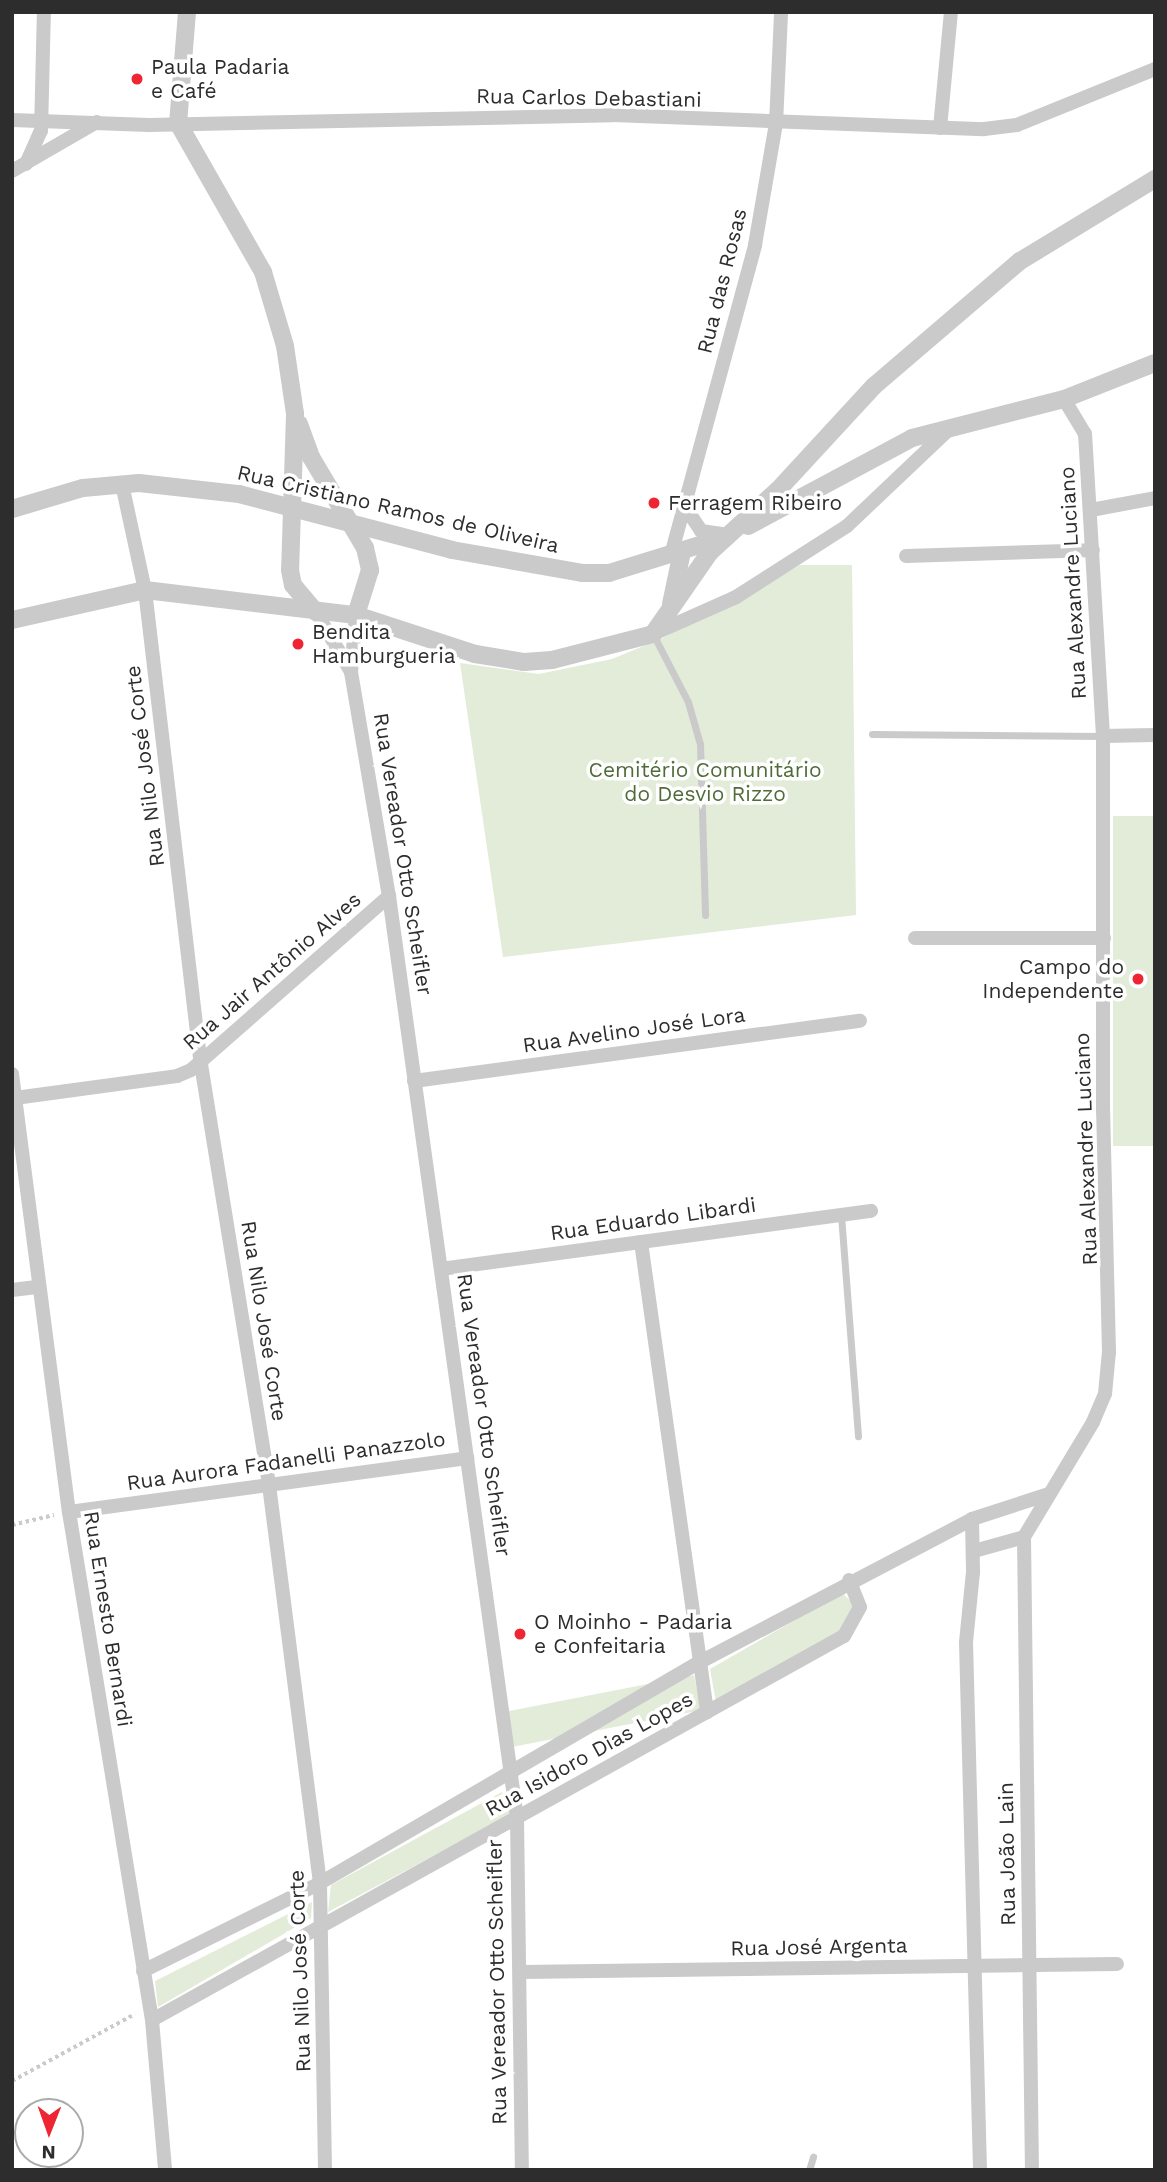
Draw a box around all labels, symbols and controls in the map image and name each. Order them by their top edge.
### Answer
place label: Paula Padaria e Café [151,54,290,104]
marker: Paula Padaria e Café [129,71,145,87]
street label: Rua Carlos Debastiani [476,83,702,113]
street label: Rua das Rosas [692,206,752,356]
street label: Rua Cristiano Ramos de Oliveira [234,460,562,558]
street label: Rua Alexandre Luciano [1054,465,1092,701]
place label: Ferragem Ribeiro [668,490,842,516]
marker: Ferragem Ribeiro [646,495,662,511]
place label: Bendita Hamburgueria [312,619,456,669]
marker: Bendita Hamburgueria [290,636,306,652]
street label: Rua Nilo José Corte [120,663,170,869]
street label: Rua Vereador Otto Scheifler [368,710,438,998]
park label: Cemitério Comunitário do Desvio Rizzo [589,757,821,807]
street label: Rua Jair Antônio Alves [177,886,367,1056]
place label: Campo do Independente [982,954,1124,1004]
marker: Campo do Independente [1130,971,1146,987]
street label: Rua Avelino José Lora [520,1002,748,1058]
street label: Rua Alexandre Luciano [1069,1031,1103,1267]
street label: Rua Eduardo Libardi [548,1192,758,1246]
street label: Rua Nilo José Corte [236,1219,292,1423]
street label: Rua Vereador Otto Scheifler [452,1271,516,1559]
street label: Rua Aurora Fadanelli Panazzolo [124,1426,448,1496]
street label: Rua Ernesto Bernardi [78,1509,138,1729]
place label: O Moinho - Padaria e Confeitaria [534,1609,732,1659]
marker: O Moinho - Padaria e Confeitaria [512,1626,528,1642]
street label: Rua Isidoro Dias Lopes [481,1686,697,1822]
street label: Rua João Lain [993,1781,1021,1927]
street label: Rua Vereador Otto Scheifler [482,1838,512,2126]
street label: Rua Nilo José Corte [284,1869,316,2073]
street label: Rua José Argenta [729,1933,909,1961]
north arrow [14,2098,84,2168]
text: N [41,2141,56,2164]

